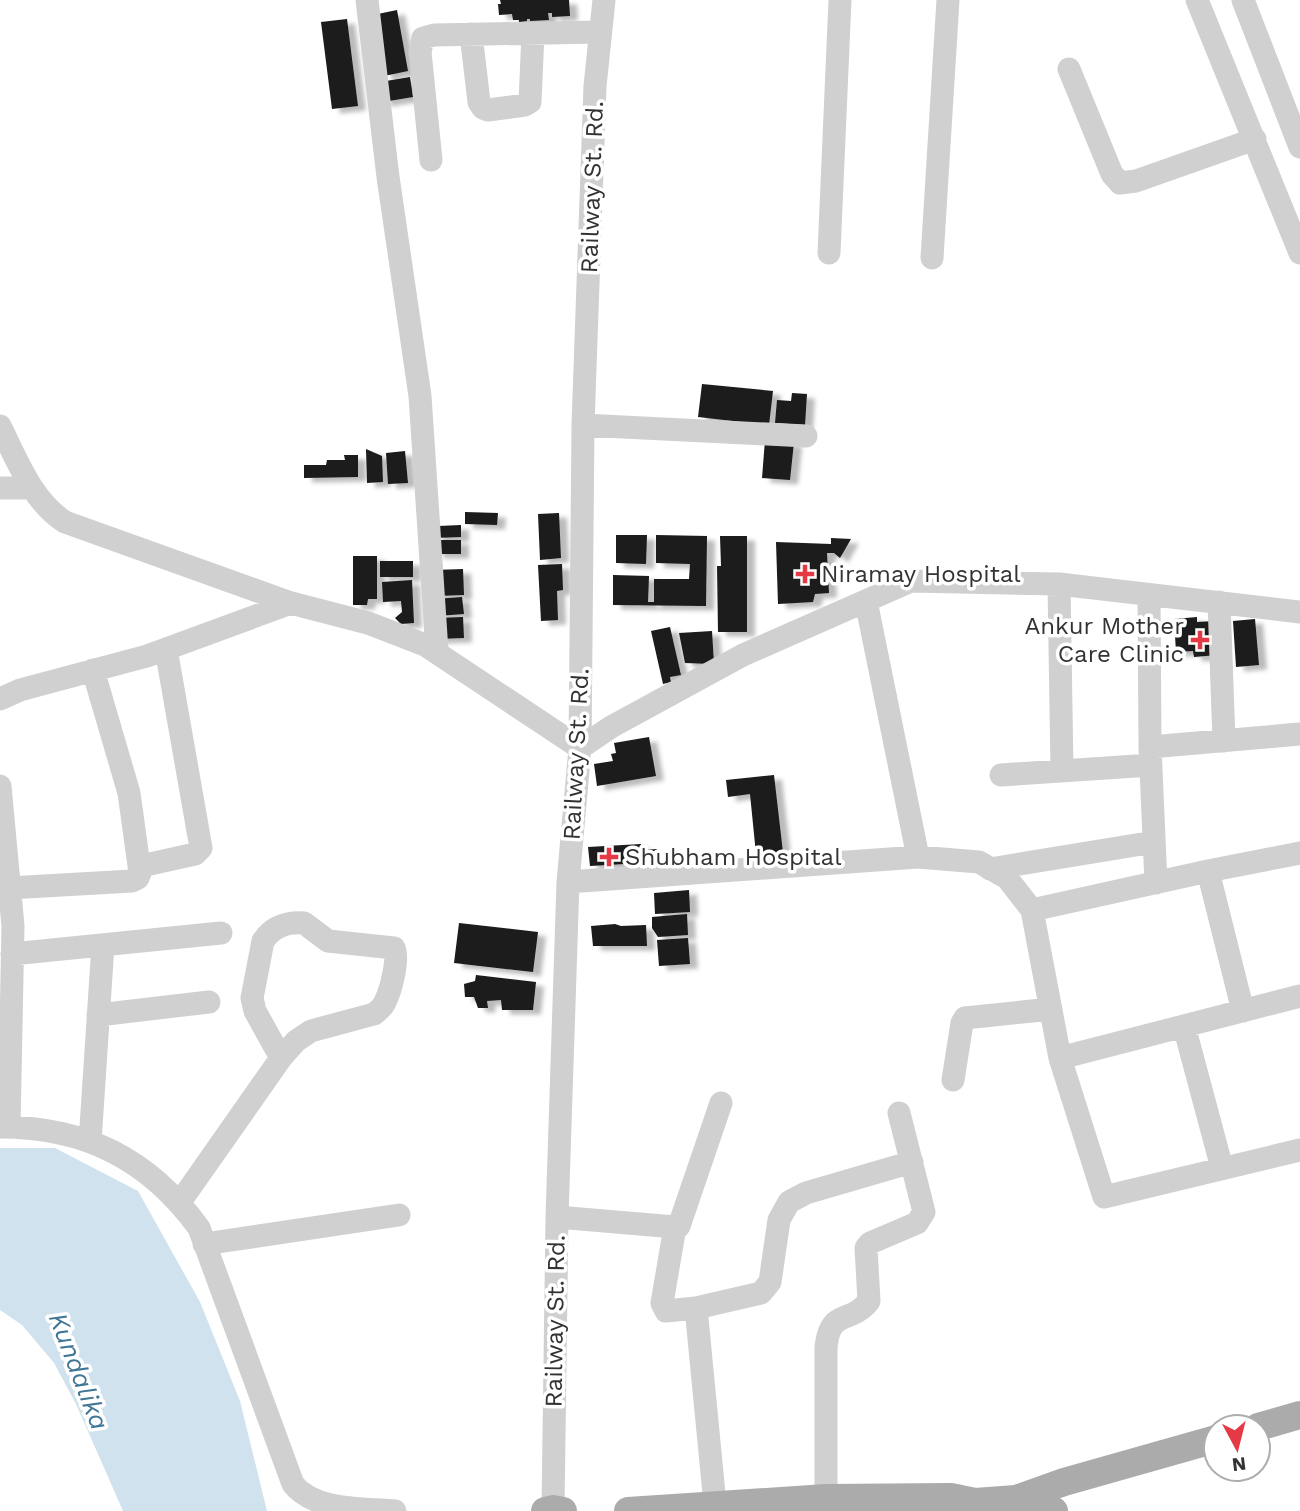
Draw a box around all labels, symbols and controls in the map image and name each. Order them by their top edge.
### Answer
street label: Railway St. Rd. [575,100,609,274]
place label: Niramay Hospital [821,560,1021,588]
marker: Niramay Hospital [795,564,815,584]
place label: Ankur Mother Care Clinic [1024,612,1184,668]
marker: Ankur Mother Care Clinic [1190,630,1210,650]
street label: Railway St. Rd. [558,667,594,841]
place label: Shubham Hospital [625,843,842,871]
marker: Shubham Hospital [599,847,619,867]
street label: Railway St. Rd. [539,1235,571,1407]
water label: Kundalika [43,1308,115,1434]
north arrow [1202,1413,1272,1483]
text: N [1231,1452,1247,1477]

